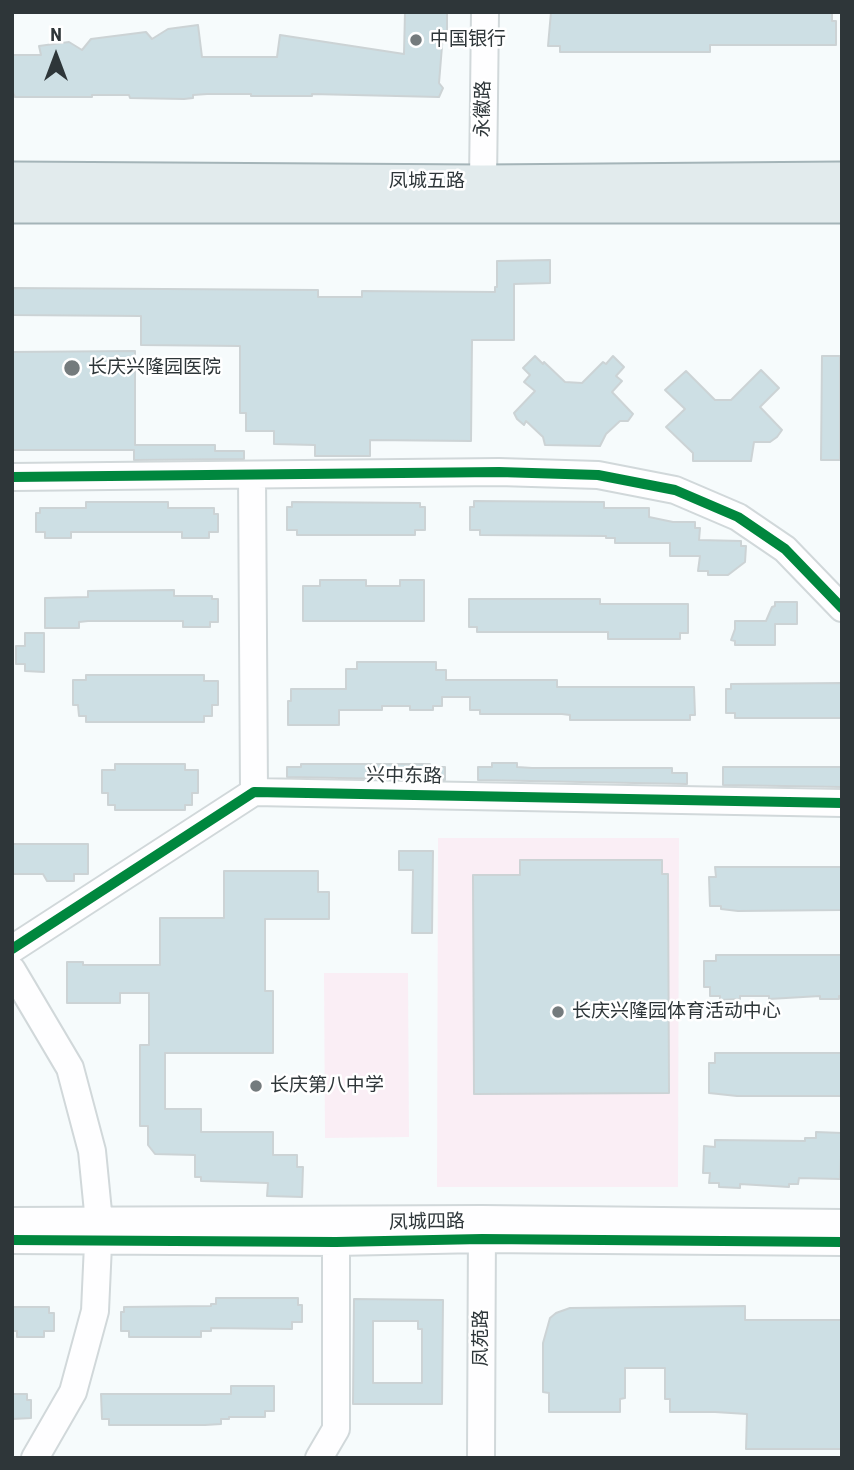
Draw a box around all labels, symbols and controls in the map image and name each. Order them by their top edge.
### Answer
north arrow [21,21,91,91]
text: N [50,23,62,46]
place label: 中国银行 [430,29,506,51]
marker: 中国银行 [408,32,424,48]
street label: 永徽路 [472,80,496,138]
street label: 凤城五路 [389,171,465,193]
place label: 长庆兴隆园医院 [88,357,221,379]
marker: 长庆兴隆园医院 [62,358,82,378]
street label: 兴中东路 [366,765,442,789]
place label: 长庆兴隆园体育活动中心 [572,1001,781,1023]
marker: 长庆兴隆园体育活动中心 [550,1004,566,1020]
place label: 长庆第八中学 [270,1075,384,1097]
marker: 长庆第八中学 [248,1078,264,1094]
street label: 凤城四路 [389,1211,465,1235]
street label: 凤苑路 [471,1310,493,1366]

